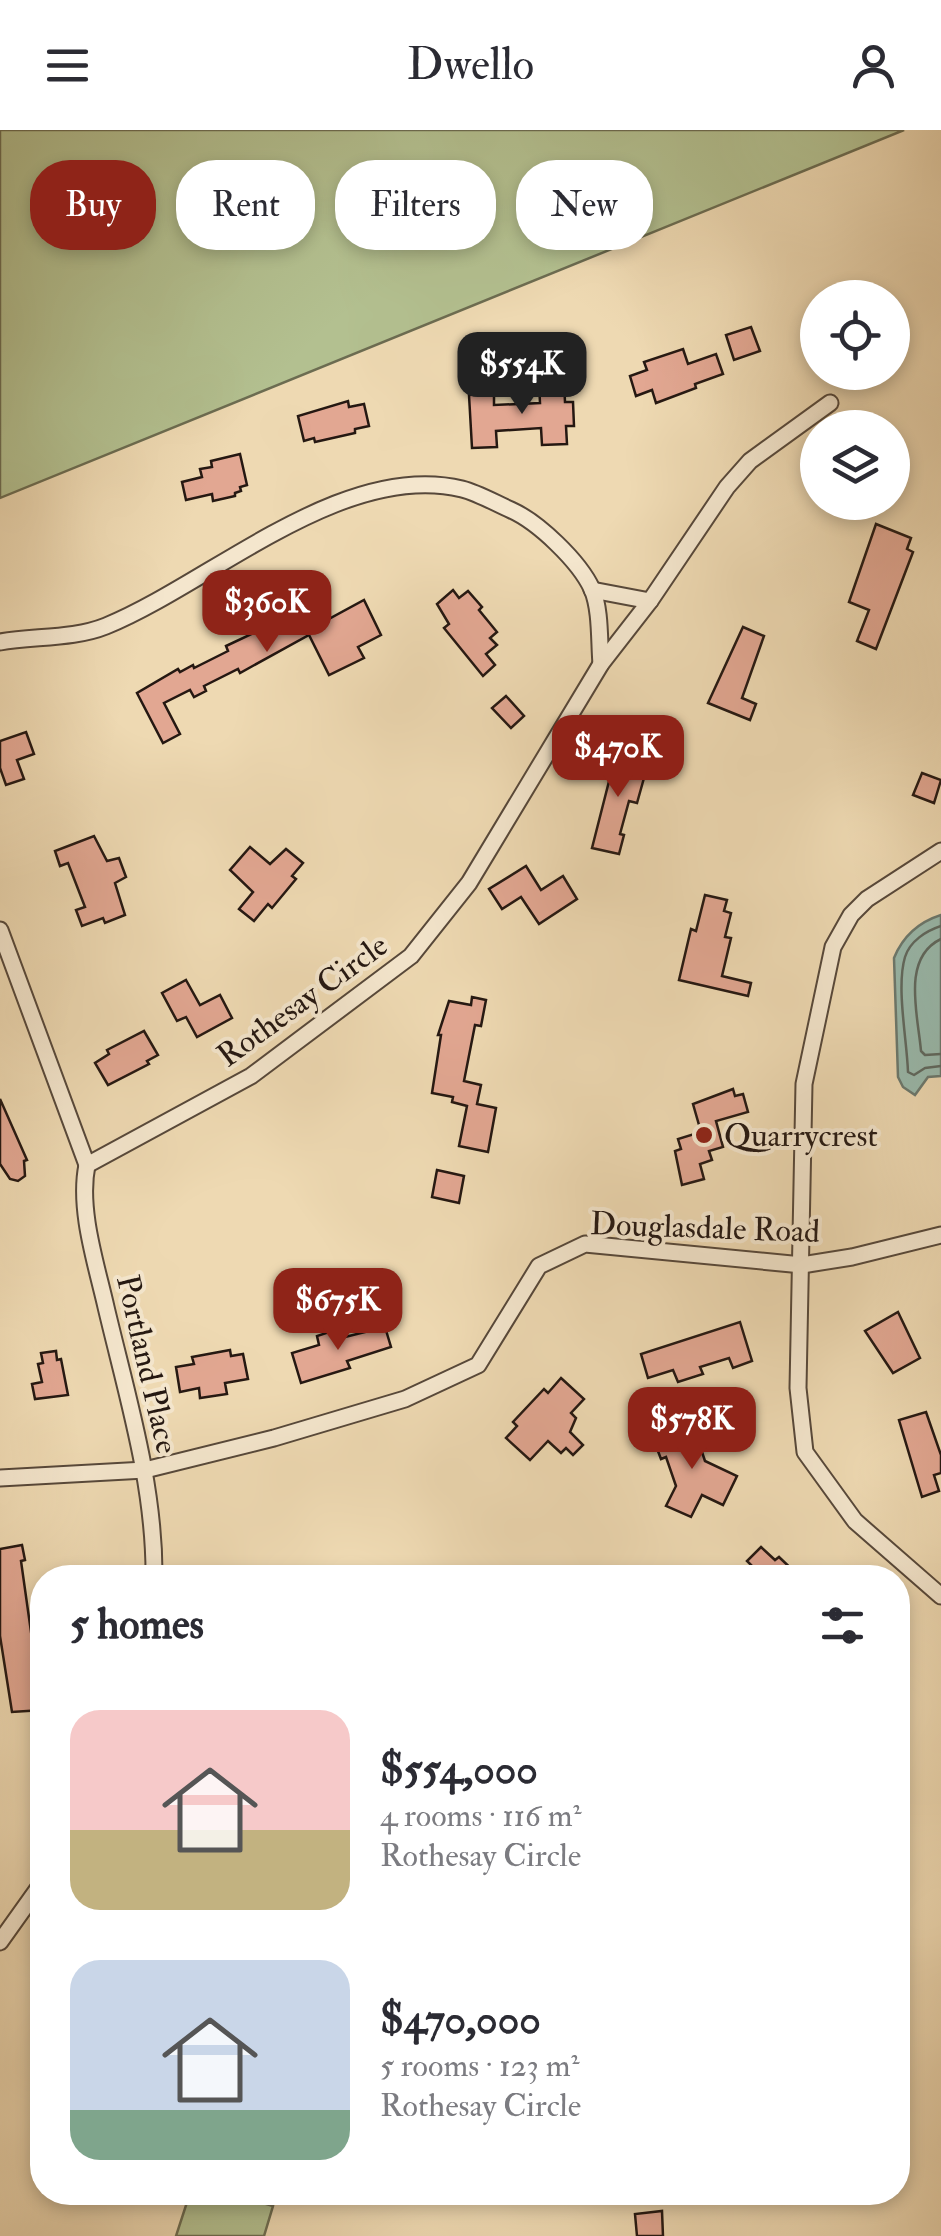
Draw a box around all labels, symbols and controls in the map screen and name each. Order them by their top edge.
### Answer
text: Dwello [407,37,534,93]
icon: menu [40,38,95,93]
icon: person [846,38,901,93]
chip: Buy [30,160,156,250]
chip: Rent [176,160,315,250]
chip: Filters [335,160,496,250]
chip: New [516,160,653,250]
map controls [800,280,910,520]
button: locate [800,280,910,390]
pin: $554K [452,332,592,417]
text: $554K [479,344,565,384]
button: layers [800,410,910,520]
pin: $360K [197,570,337,655]
text: $360K [224,582,310,622]
pin: $470K [548,715,688,800]
text: $470K [574,727,662,767]
street label: Rothesay Circle [210,926,396,1076]
place label: Quarrycrest [724,1116,878,1156]
marker: Quarrycrest [693,1124,715,1146]
street label: Douglasdale Road [589,1204,821,1252]
pin: $675K [268,1268,408,1353]
street label: Portland Place [107,1271,187,1457]
text: $675K [295,1280,381,1320]
pin: $578K [622,1387,762,1472]
text: $578K [650,1399,734,1439]
icon: filters [815,1598,870,1653]
text: 5 homes [70,1599,204,1651]
text: $554,000 [380,1744,538,1796]
icon: home [150,1750,270,1870]
text: 4 rooms · 116 m² [380,1796,582,1836]
text: Rothesay Circle [380,1836,581,1876]
text: $470,000 [380,1994,541,2046]
icon: home [150,2000,270,2120]
text: 5 rooms · 123 m² [380,2046,579,2086]
text: Rothesay Circle [380,2086,581,2126]

